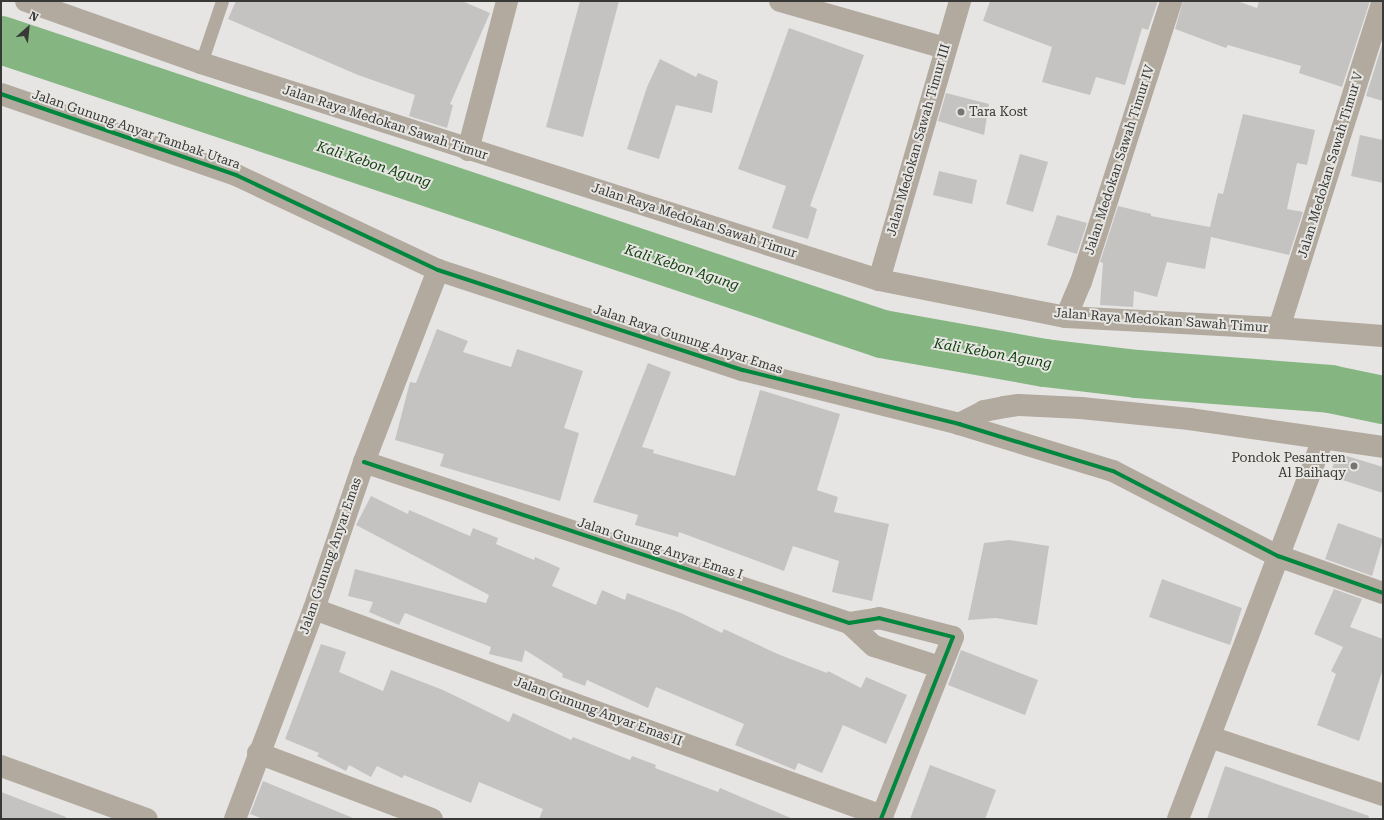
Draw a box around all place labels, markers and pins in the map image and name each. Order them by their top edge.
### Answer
place label: Tara Kost [969,104,1028,120]
marker: Tara Kost [956,107,966,117]
place label: Pondok Pesantren Al Baihaqy [1231,451,1346,482]
marker: Pondok Pesantren Al Baihaqy [1349,461,1359,471]

